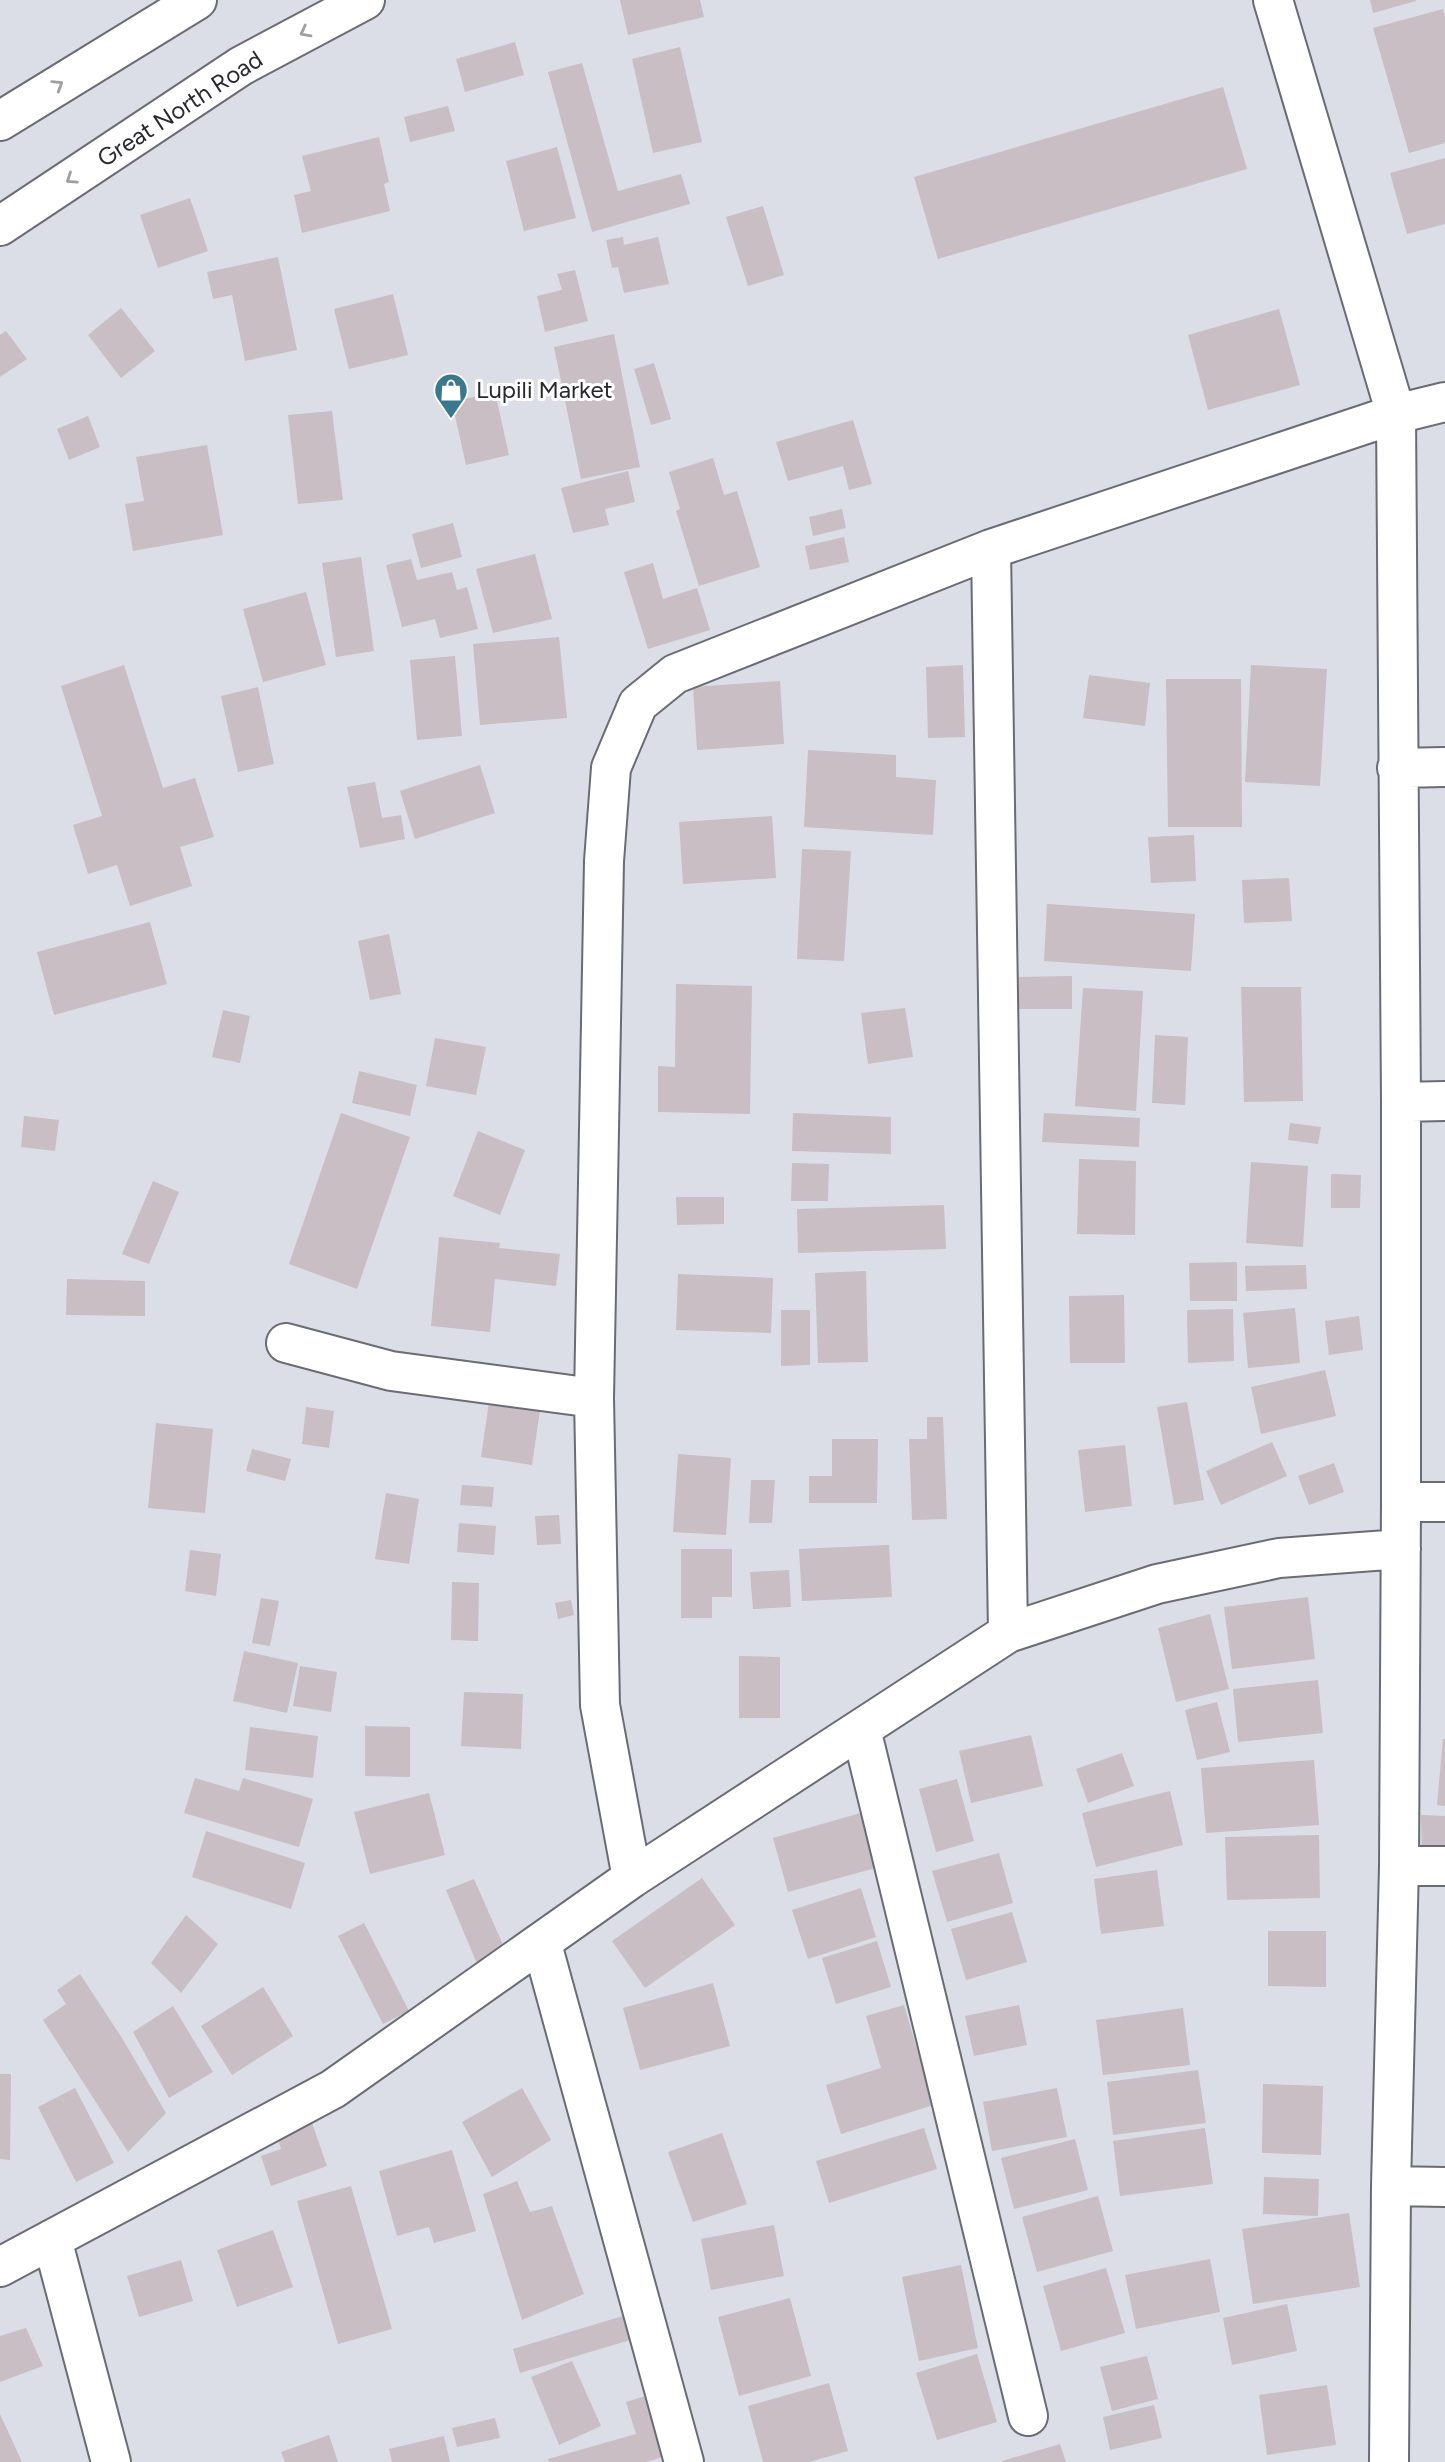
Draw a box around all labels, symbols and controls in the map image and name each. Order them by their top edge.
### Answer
one-way arrow [300,24,312,37]
street label: Great North Road [92,44,268,173]
one-way arrow [51,81,64,94]
one-way arrow [66,171,79,183]
shop icon: Lupili Market [432,371,470,420]
place label: Lupili Market [476,375,613,404]

